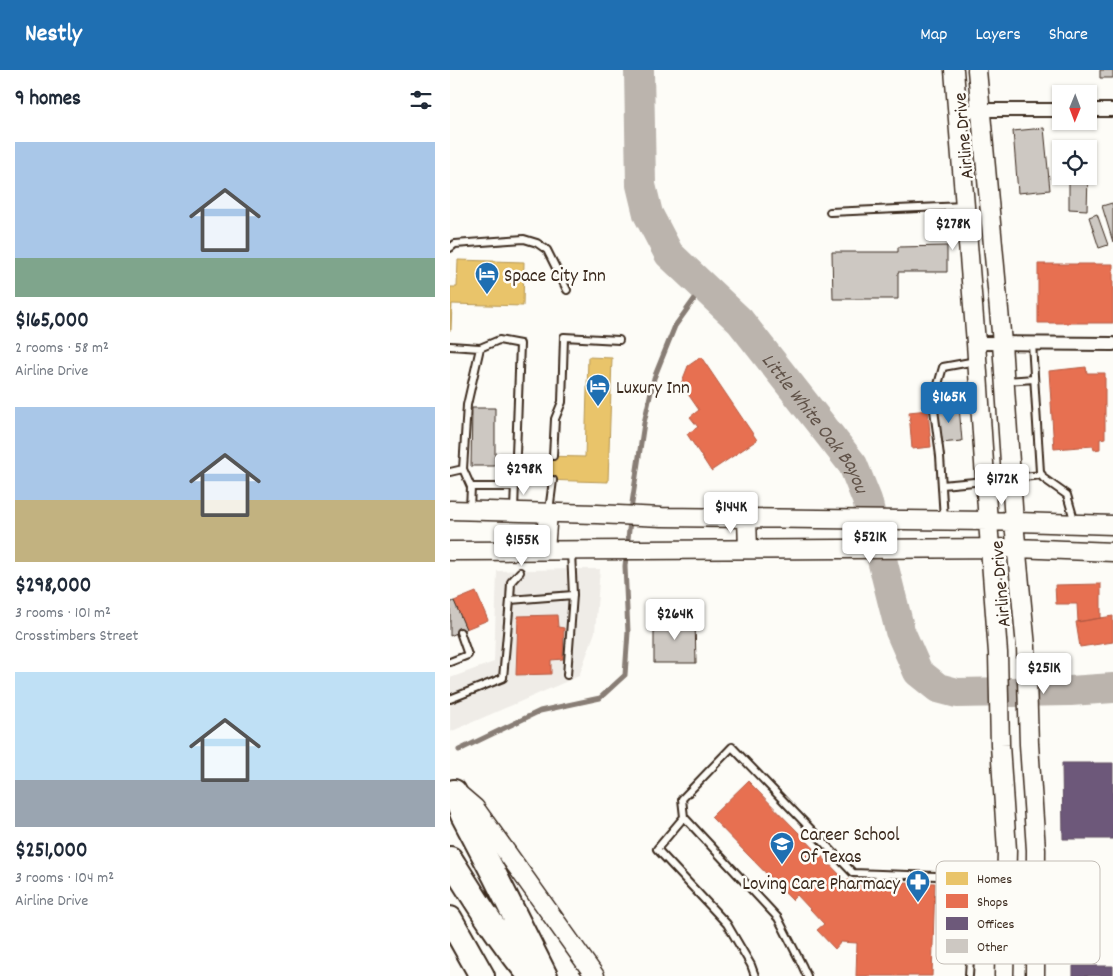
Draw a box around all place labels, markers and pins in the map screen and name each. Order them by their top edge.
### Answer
pin: $278K [918,208,988,251]
hotel icon: Space City Inn [474,261,500,295]
place label: Space City Inn [504,264,606,291]
hotel icon: Luxury Inn [585,373,611,407]
place label: Luxury Inn [616,376,690,403]
pin: $165K [914,382,984,424]
pin: $298K [489,454,559,496]
pin: $172K [967,464,1037,506]
pin: $144K [696,492,766,534]
pin: $521K [835,522,905,564]
pin: $155K [487,524,557,567]
pin: $264K [640,598,710,641]
pin: $251K [1009,652,1079,695]
place label: Career School Of Texas [800,823,900,872]
school or university icon: Career School Of Texas [769,831,795,865]
pharmacy icon: Loving Care Pharmacy [905,869,931,903]
place label: Loving Care Pharmacy [742,872,900,899]

